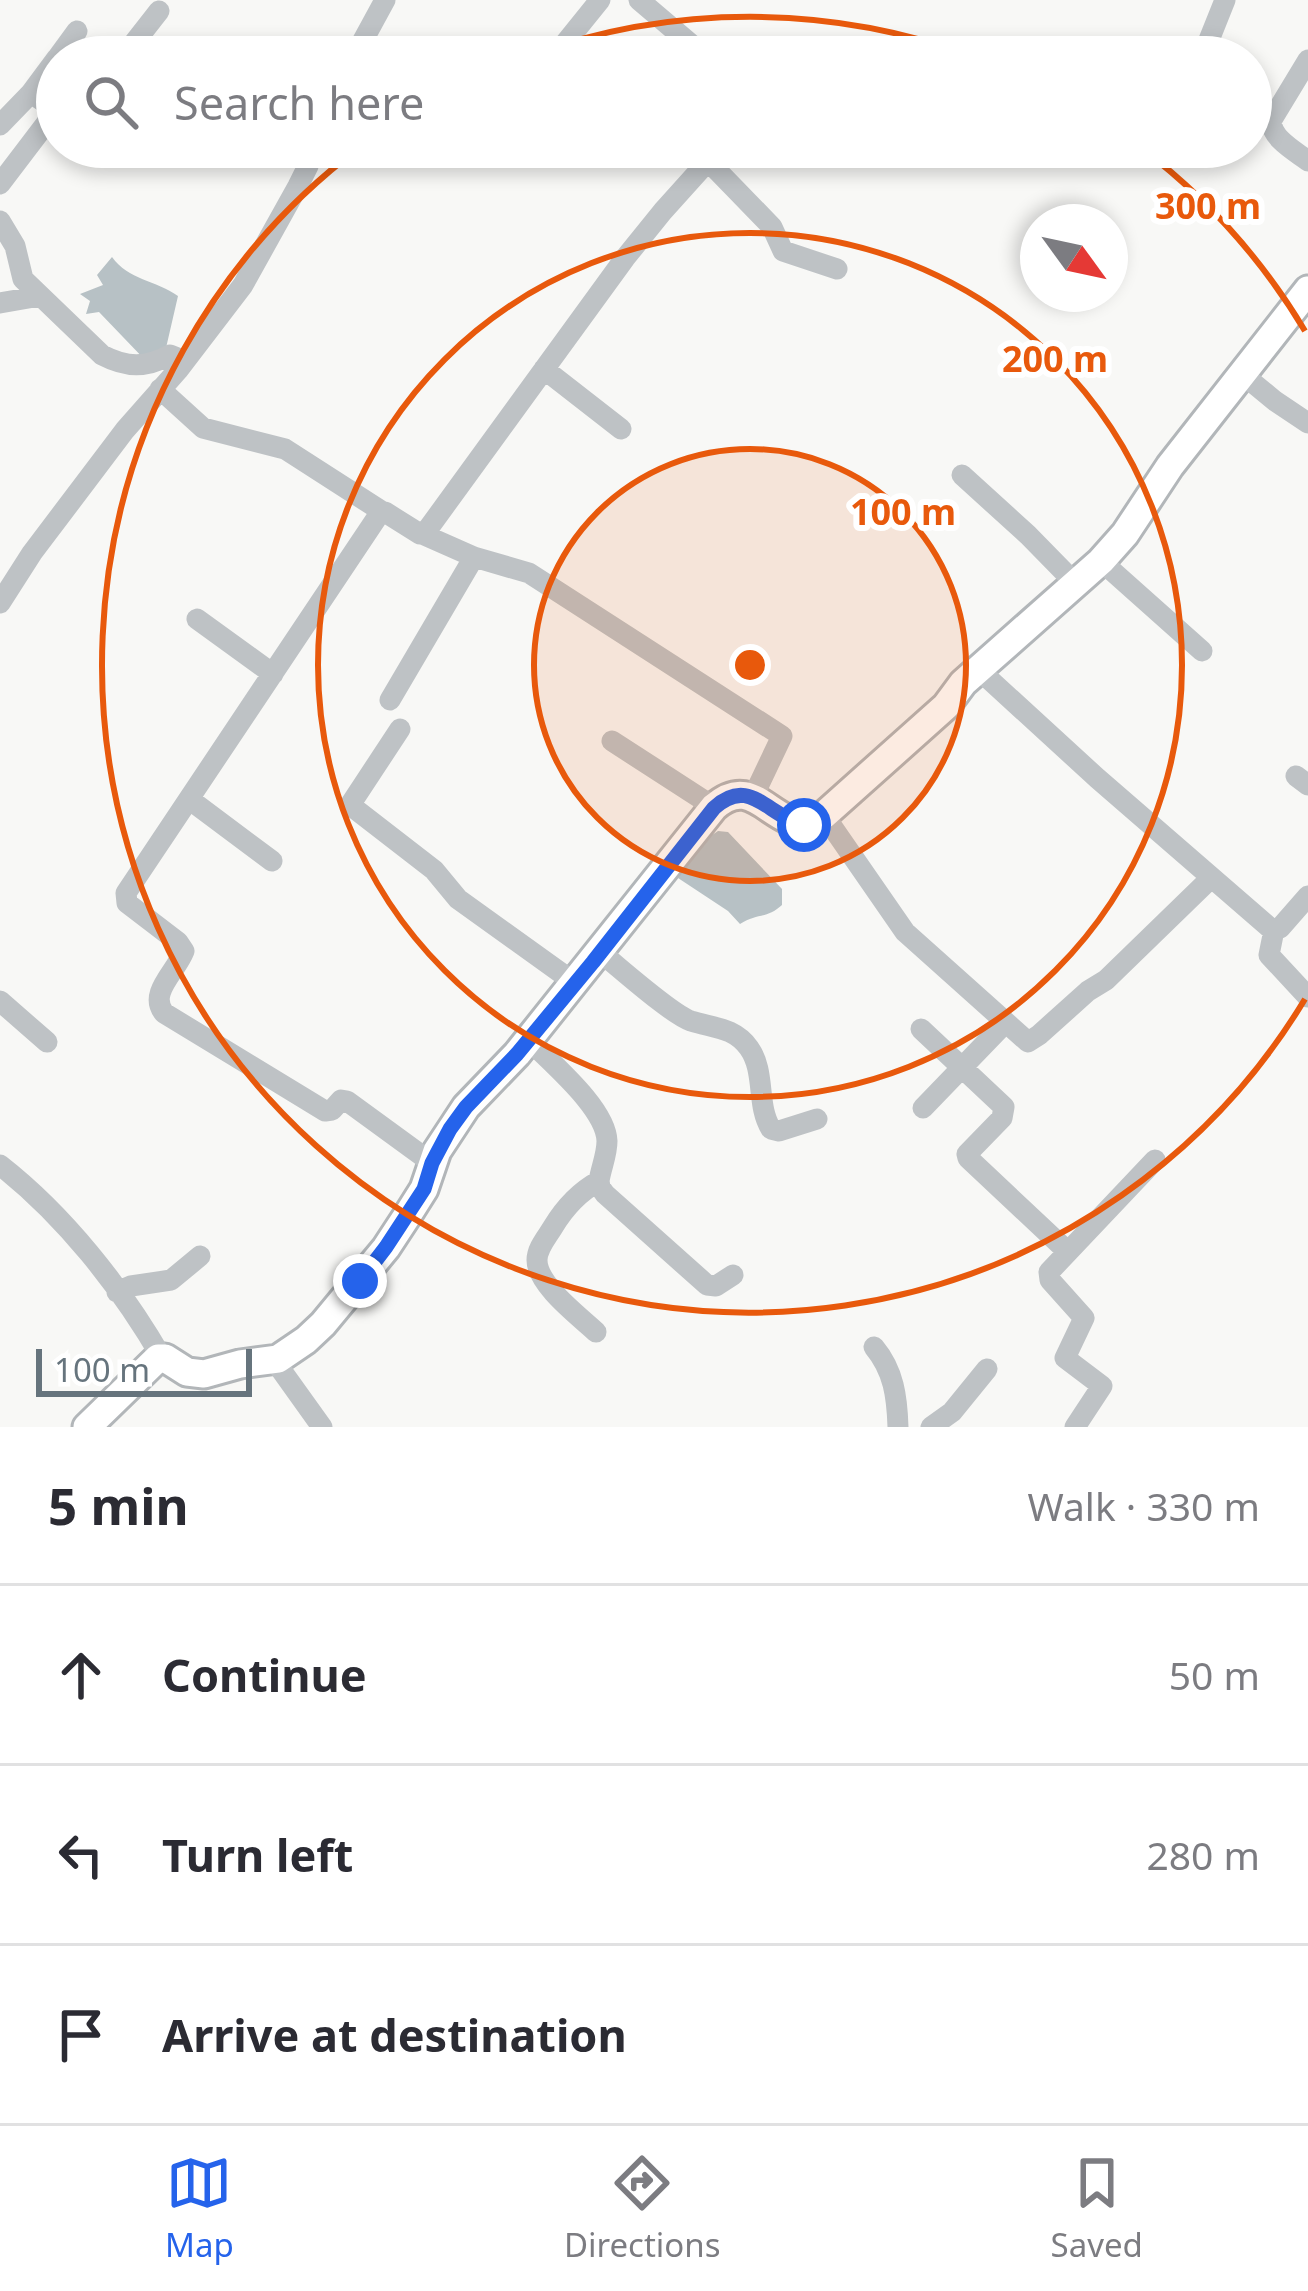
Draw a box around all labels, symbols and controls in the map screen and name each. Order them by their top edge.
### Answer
search box [36,36,1272,168]
icon: search [78,69,144,135]
text: Search here [174,72,424,133]
text: 300 m [1155,181,1261,230]
north arrow [1020,204,1128,312]
text: 200 m [1002,334,1108,383]
text: 100 m [850,487,956,536]
centre of rings [729,644,771,686]
route start [777,798,831,852]
route end [333,1254,387,1308]
scale bar [36,1343,252,1396]
text: 100 m [54,1347,150,1392]
text: 5 min [48,1470,189,1540]
text: Walk · 330 m [1027,1479,1260,1532]
icon: ahead [48,1642,114,1708]
text: Continue [162,1644,367,1705]
text: 50 m [1169,1648,1260,1701]
icon: left [48,1822,114,1888]
text: Turn left [162,1824,353,1885]
text: 280 m [1146,1828,1260,1881]
icon: arrive [48,2002,114,2068]
text: Arrive at destination [162,2004,627,2065]
tab: Map [165,2150,234,2267]
tab: Directions [564,2150,721,2267]
tab: Saved [1051,2150,1143,2267]

